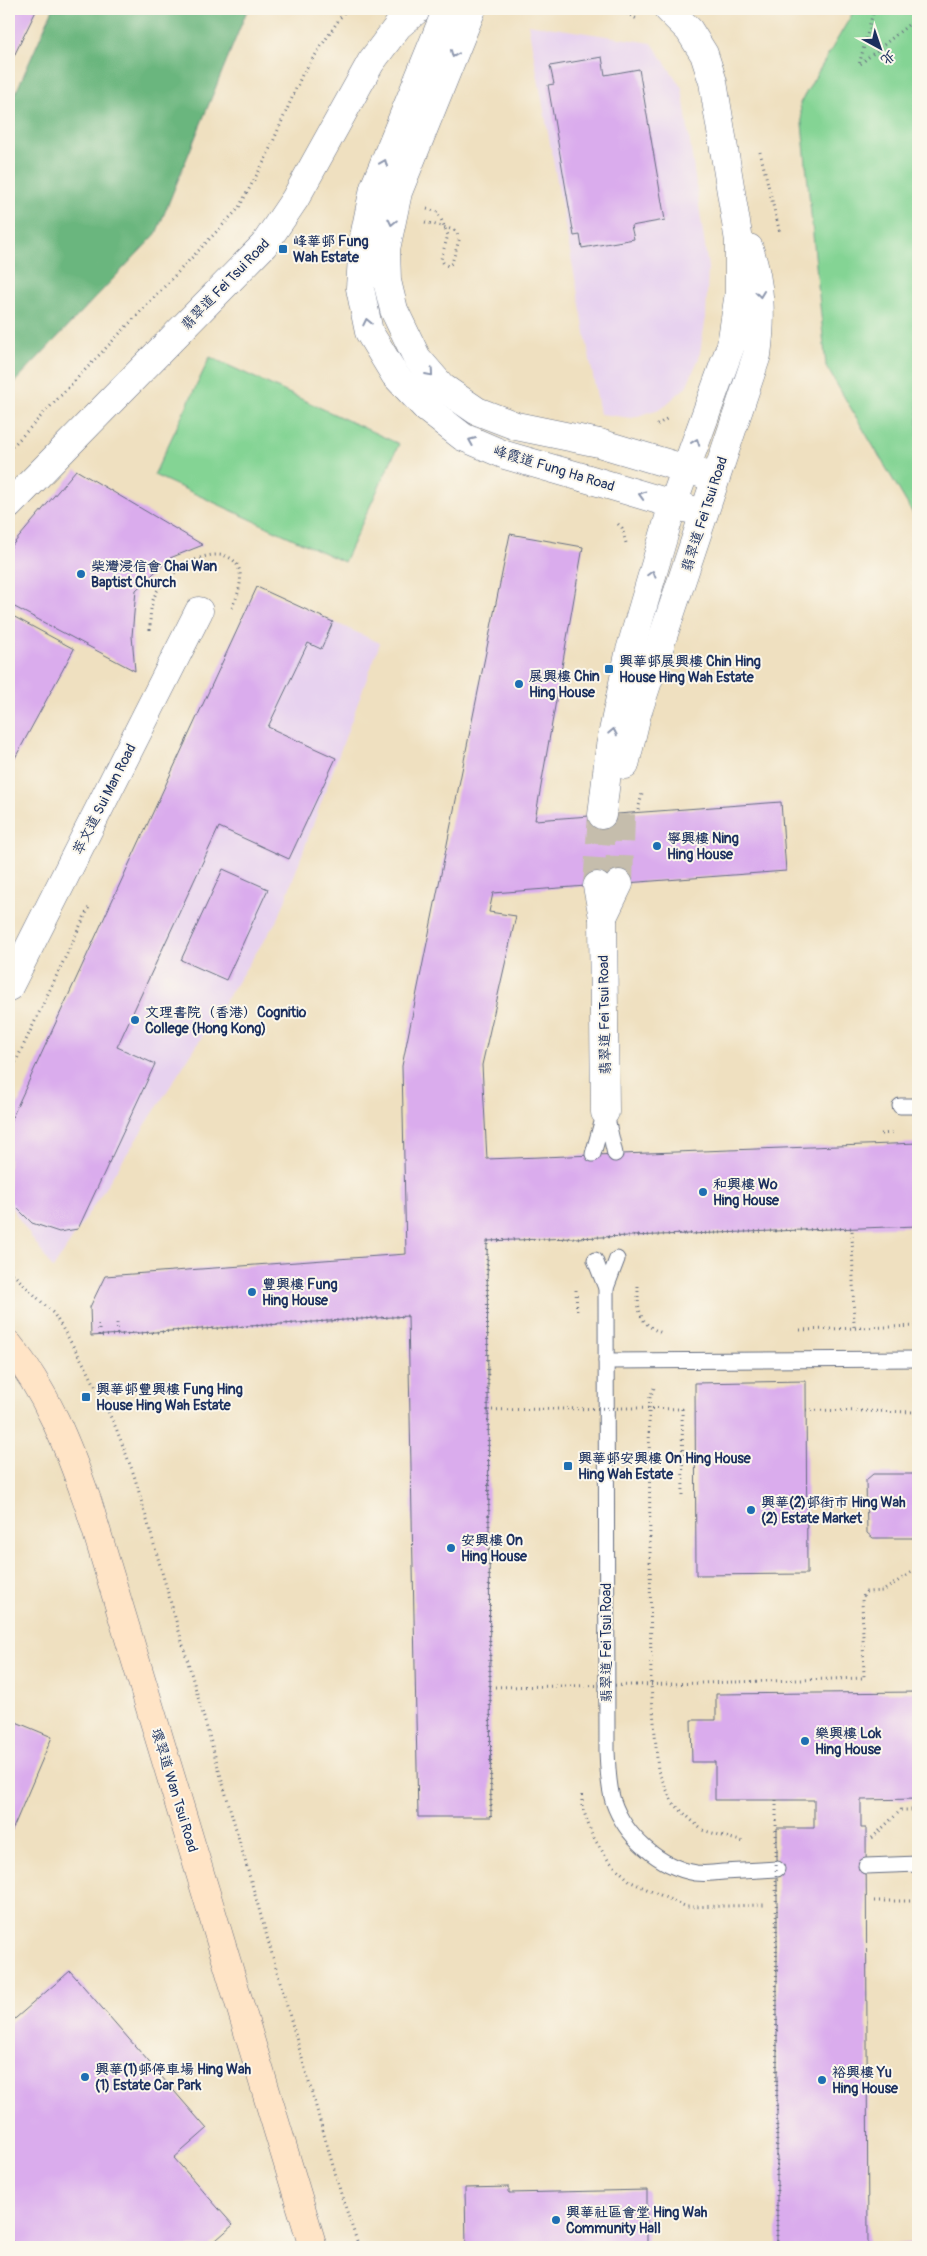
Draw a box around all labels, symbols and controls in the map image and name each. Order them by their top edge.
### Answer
north arrow [854,22,904,72]
text: 北 [877,47,899,69]
one-way arrow [450,49,460,58]
one-way arrow [378,160,388,168]
one-way arrow [387,218,397,227]
place label: 峰華邨 Fung Wah Estate [293,233,368,266]
street label: 翡翠道 Fei Tsui Road [178,235,273,333]
marker: 峰華邨 Fung Wah Estate [277,243,289,255]
one-way arrow [754,290,765,298]
one-way arrow [362,318,373,327]
one-way arrow [425,368,434,377]
one-way arrow [468,436,477,447]
one-way arrow [690,438,700,447]
street label: 峰霞道 Fung Ha Road [491,442,617,495]
street label: 翡翠道 Fei Tsui Road [678,454,731,574]
one-way arrow [638,490,646,500]
place label: 柴灣浸信會 Chai Wan Baptist Church [91,558,217,591]
marker: 柴灣浸信會 Chai Wan Baptist Church [75,568,87,580]
one-way arrow [647,571,657,579]
place label: 興華邨展興樓 Chin Hing House Hing Wah Estate [619,653,761,686]
marker: 興華邨展興樓 Chin Hing House Hing Wah Estate [603,663,615,675]
place label: 展興樓 Chin Hing House [529,668,600,701]
marker: 展興樓 Chin Hing House [513,678,525,690]
one-way arrow [607,727,617,736]
street label: 萃文道 Sui Man Road [69,741,140,857]
place label: 寧興樓 Ning Hing House [667,830,739,863]
marker: 寧興樓 Ning Hing House [651,840,663,852]
street label: 翡翠道 Fei Tsui Road [595,955,614,1075]
place label: 文理書院（香港）Cognitio College (Hong Kong) [145,1004,307,1037]
marker: 文理書院（香港）Cognitio College (Hong Kong) [129,1014,141,1026]
place label: 和興樓 Wo Hing House [713,1176,780,1209]
marker: 和興樓 Wo Hing House [697,1186,709,1198]
place label: 豐興樓 Fung Hing House [262,1276,337,1309]
marker: 豐興樓 Fung Hing House [246,1286,258,1298]
place label: 興華邨豐興樓 Fung Hing House Hing Wah Estate [96,1381,243,1414]
marker: 興華邨豐興樓 Fung Hing House Hing Wah Estate [80,1391,92,1403]
place label: 興華邨安興樓 On Hing House Hing Wah Estate [578,1450,752,1483]
marker: 興華邨安興樓 On Hing House Hing Wah Estate [562,1460,574,1472]
place label: 興華(2)邨街市 Hing Wah (2) Estate Market [761,1494,906,1527]
marker: 興華(2)邨街市 Hing Wah (2) Estate Market [745,1504,757,1516]
place label: 安興樓 On Hing House [461,1532,528,1565]
marker: 安興樓 On Hing House [445,1542,457,1554]
street label: 翡翠道 Fei Tsui Road [598,1583,615,1703]
place label: 樂興樓 Lok Hing House [815,1725,882,1758]
street label: 環翠道 Wan Tsui Road [148,1726,201,1854]
marker: 樂興樓 Lok Hing House [799,1735,811,1747]
place label: 興華(1)邨停車場 Hing Wah (1) Estate Car Park [95,2061,252,2094]
place label: 裕興樓 Yu Hing House [832,2064,899,2097]
marker: 興華(1)邨停車場 Hing Wah (1) Estate Car Park [79,2071,91,2083]
marker: 裕興樓 Yu Hing House [816,2074,828,2086]
place label: 興華社區會堂 Hing Wah Community Hall [566,2204,708,2237]
marker: 興華社區會堂 Hing Wah Community Hall [550,2214,562,2226]

